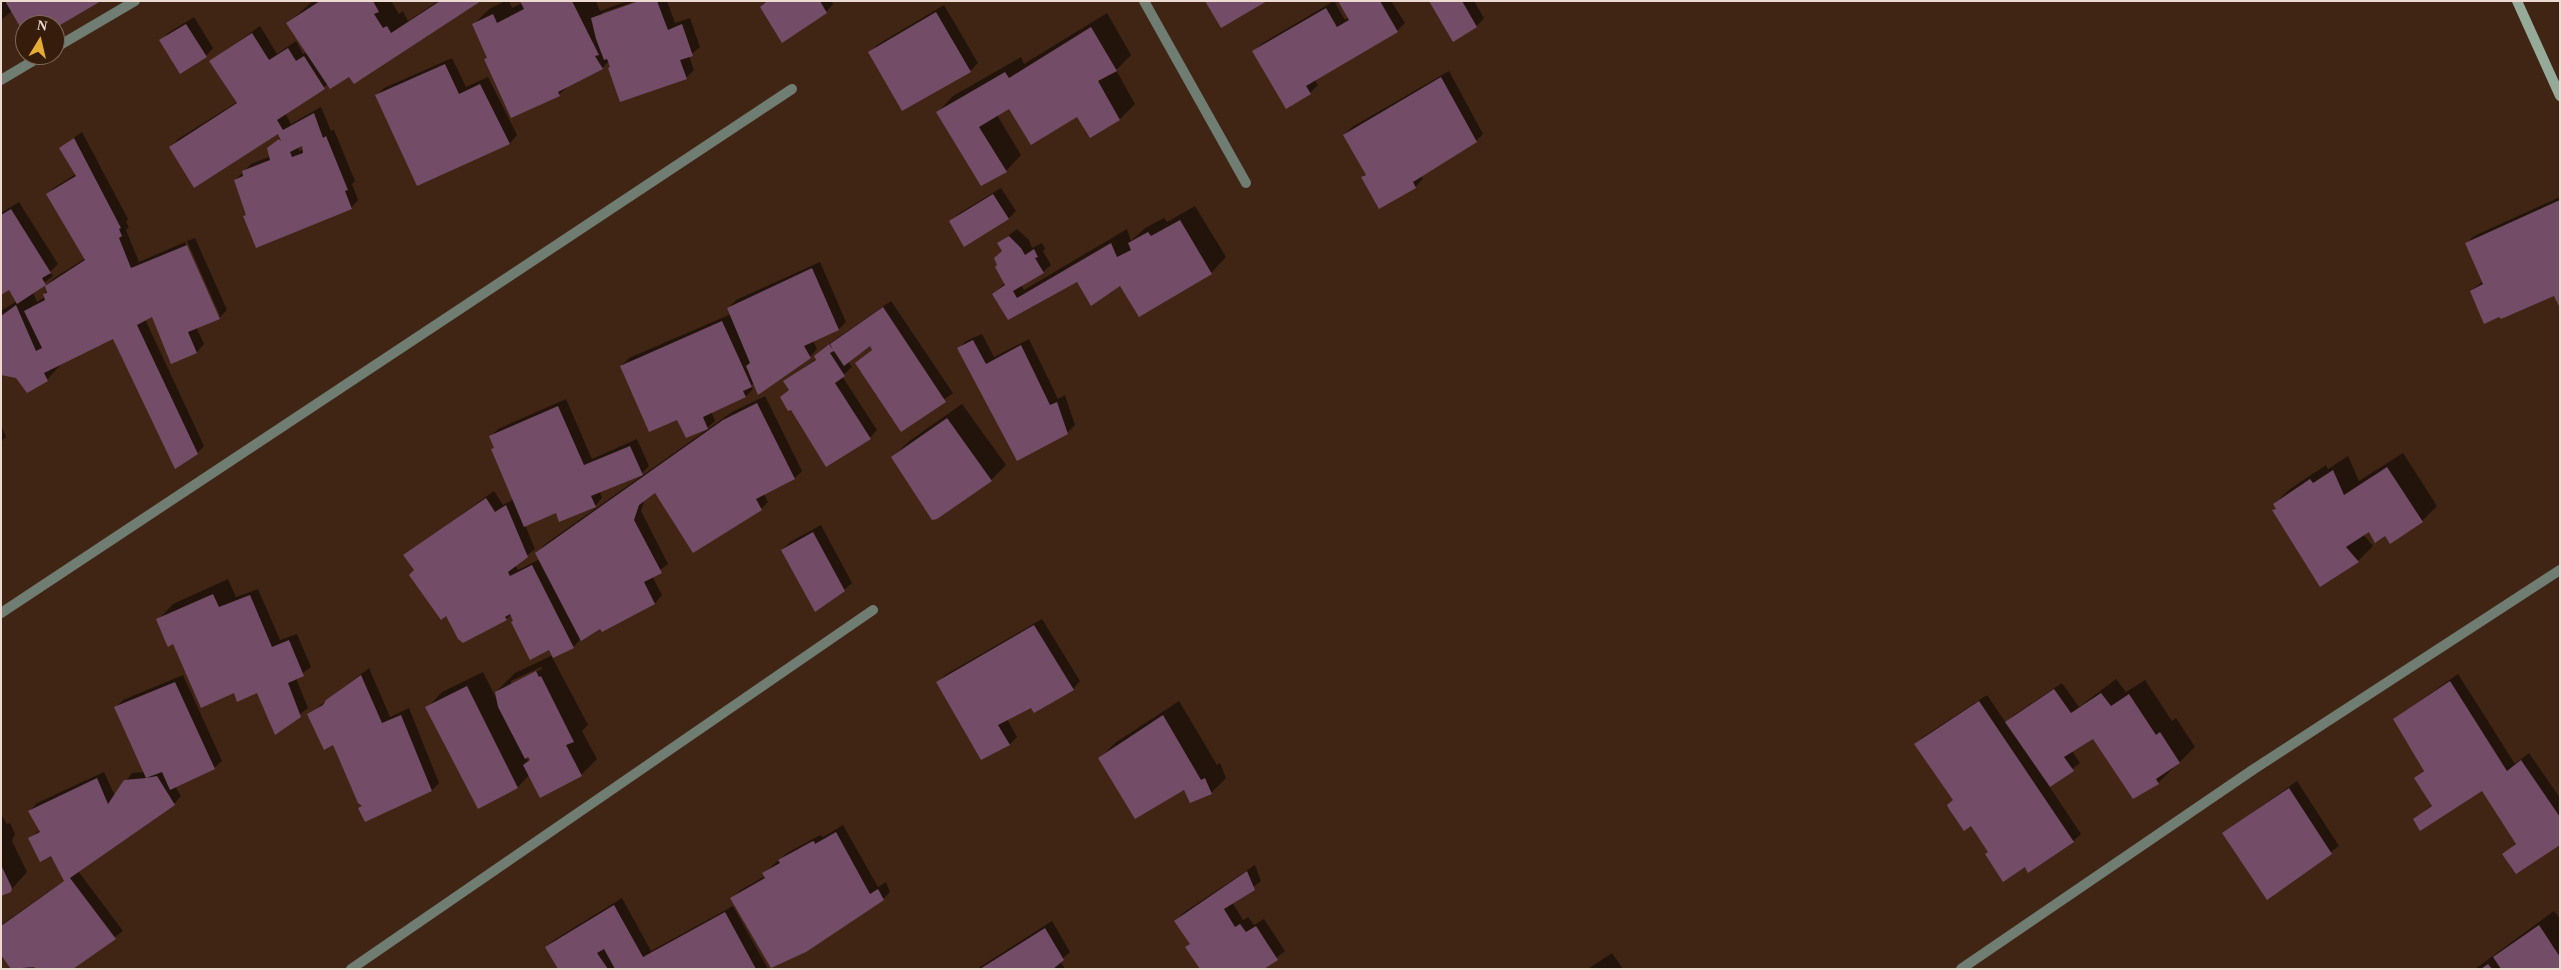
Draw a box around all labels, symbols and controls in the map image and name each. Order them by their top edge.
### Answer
north arrow [15,15,65,65]
text: N [36,17,48,34]

